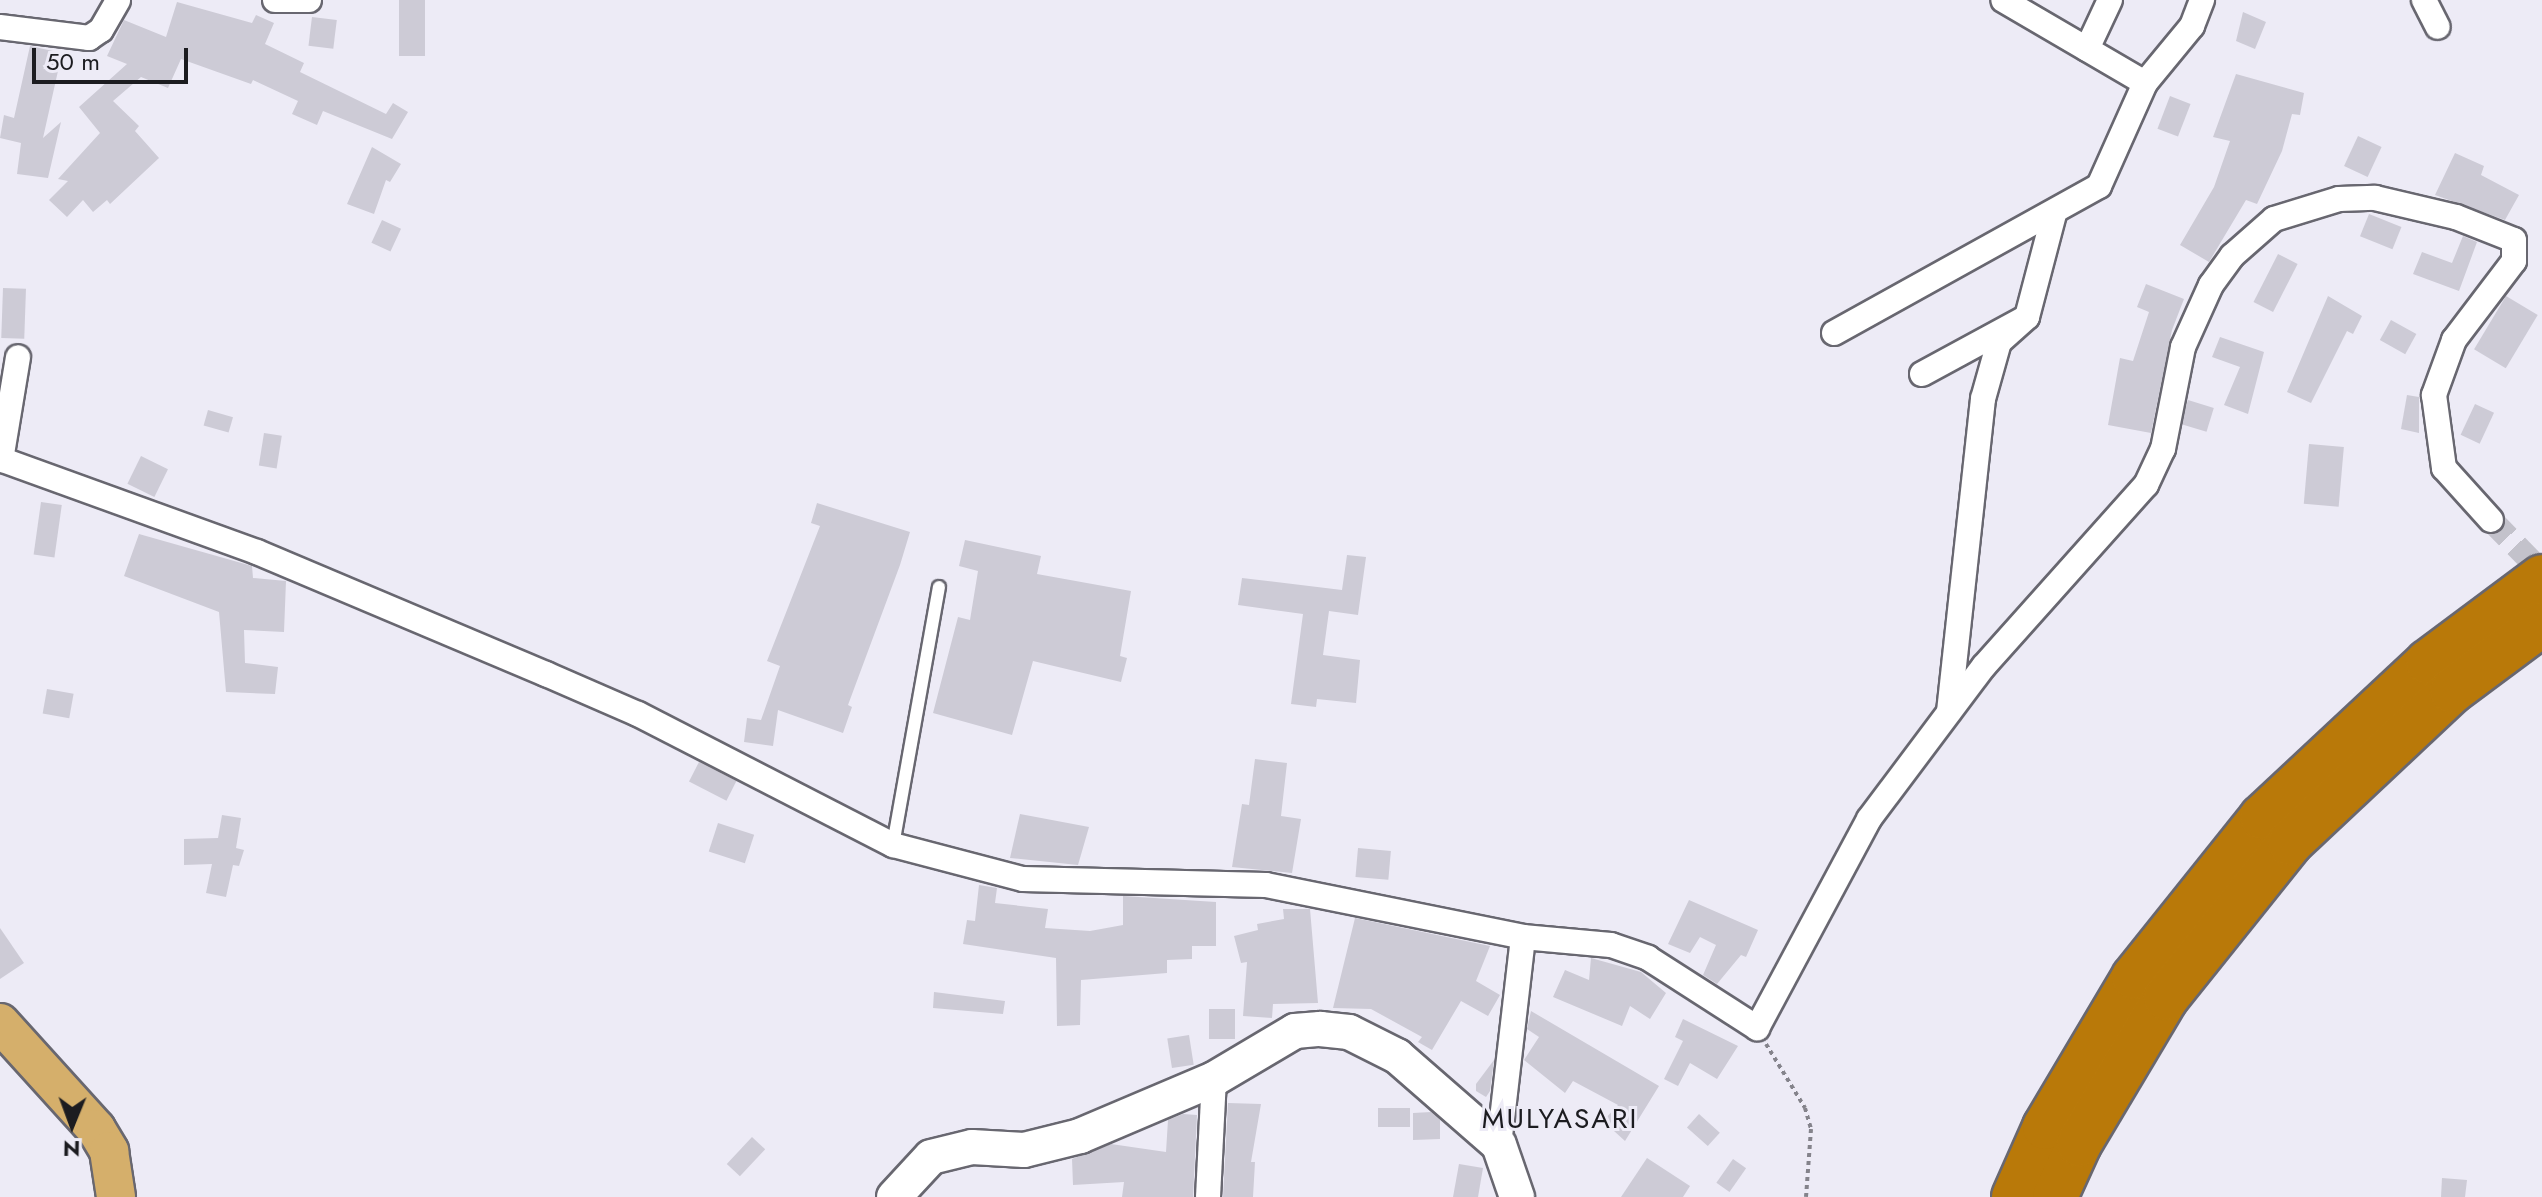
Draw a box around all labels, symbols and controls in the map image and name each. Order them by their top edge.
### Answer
scale bar [36,32,192,82]
text: 50 m [46,44,100,79]
north arrow [32,1085,112,1165]
district label: MULYASARI [1482,1102,1638,1136]
text: N [63,1133,81,1165]

